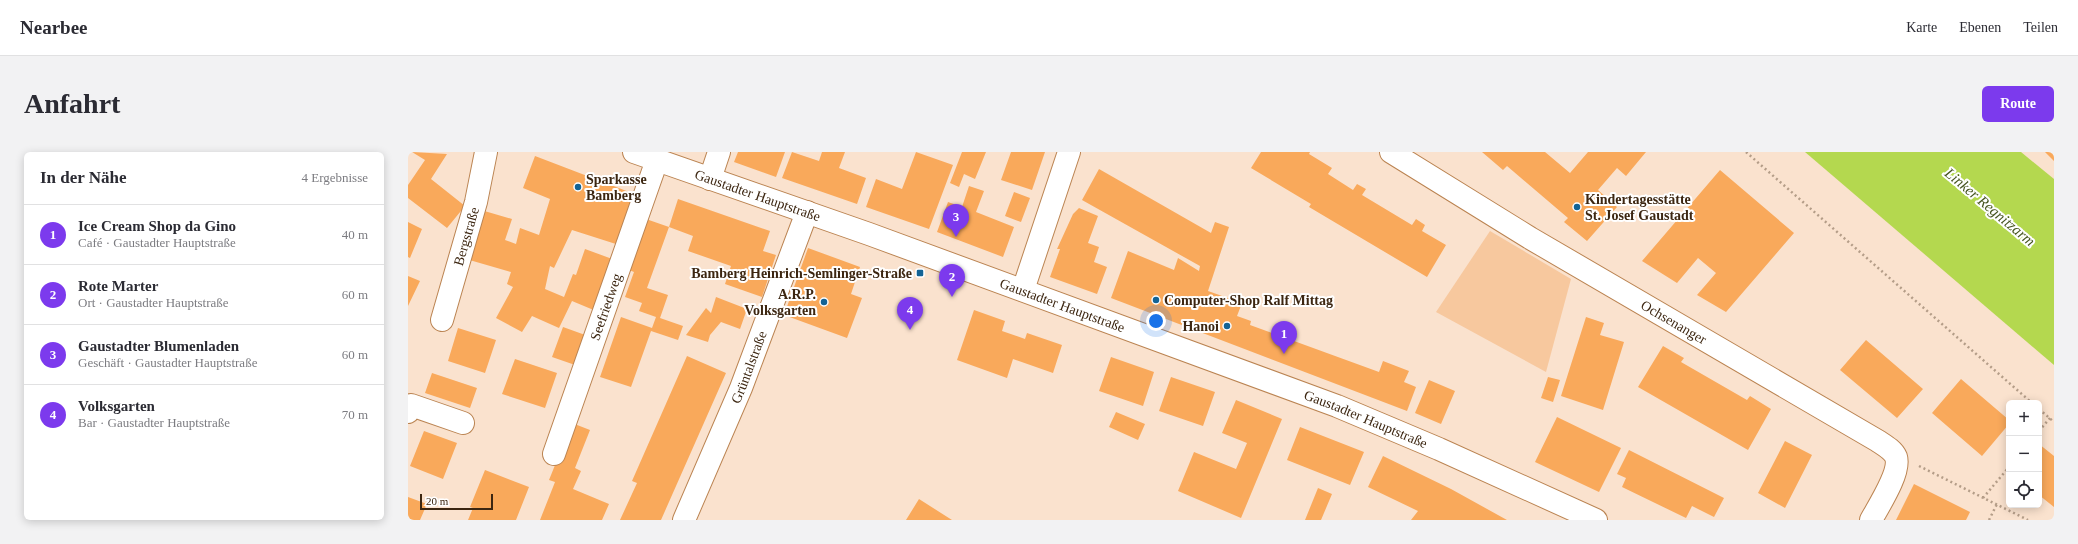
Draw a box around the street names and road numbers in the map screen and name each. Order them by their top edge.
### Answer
street label: Gaustadter Hauptstraße [693,167,822,224]
street label: Bergstraße [451,205,482,268]
street label: Seefriedweg [587,271,625,342]
street label: Gaustadter Hauptstraße [998,276,1127,335]
street label: Ochsenanger [1638,297,1709,347]
street label: Grüntalstraße [728,329,770,406]
street label: Gaustadter Hauptstraße [1302,388,1430,451]

